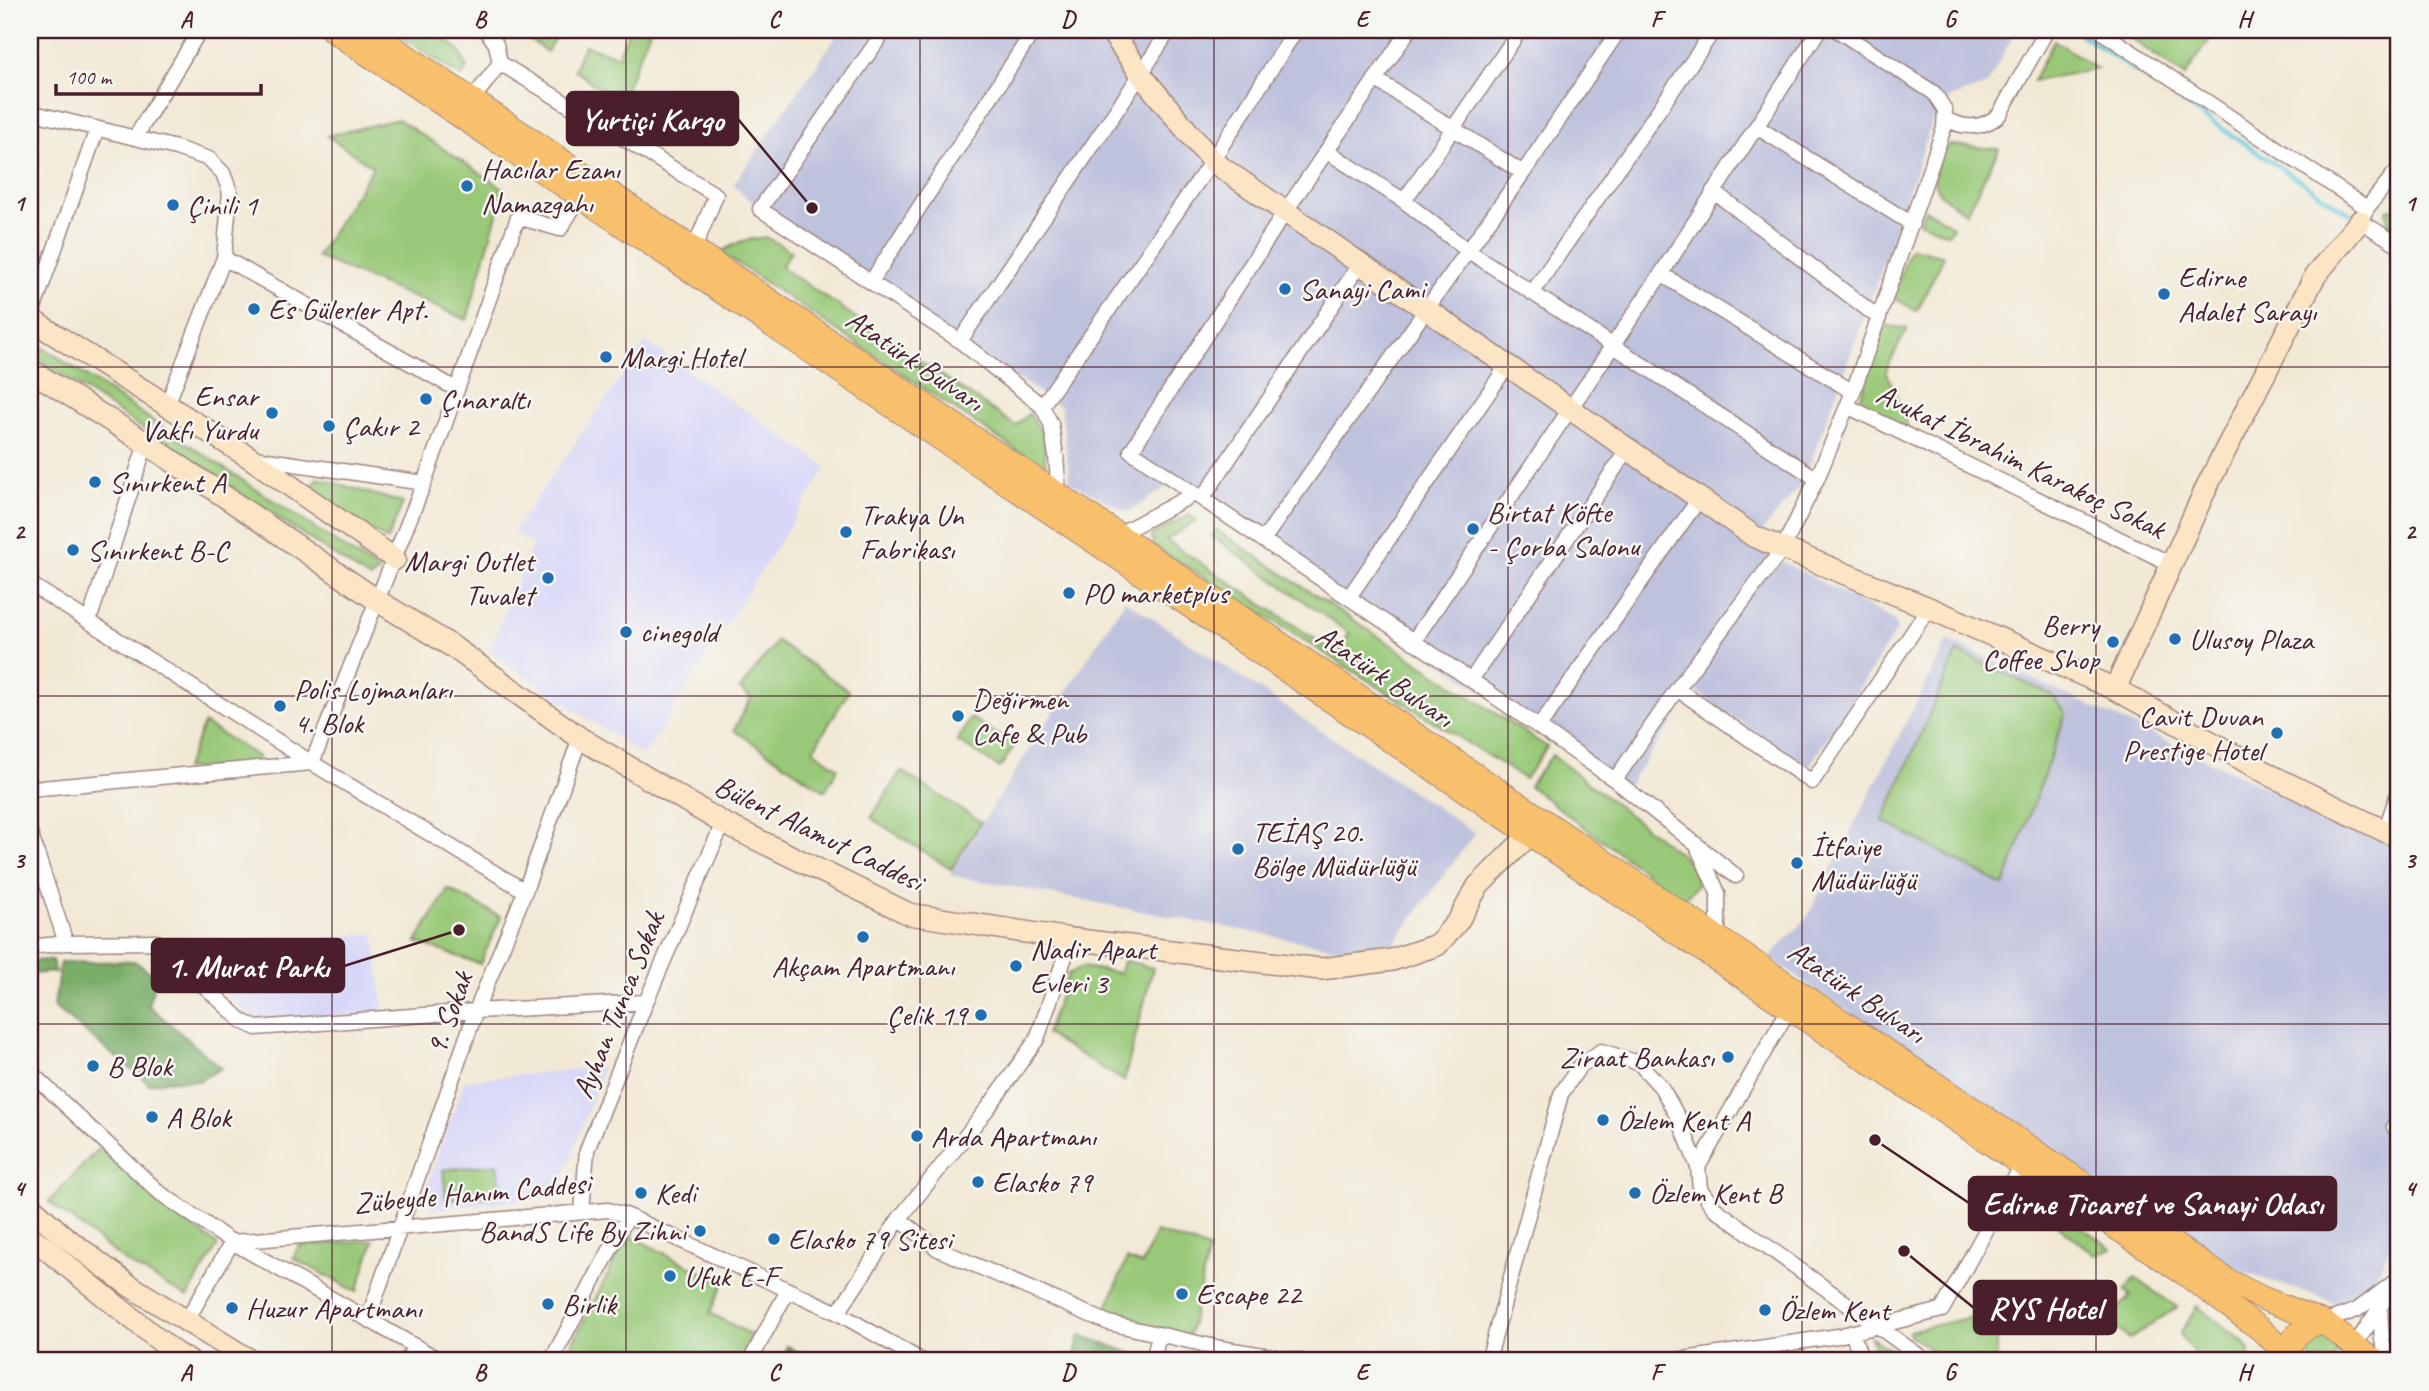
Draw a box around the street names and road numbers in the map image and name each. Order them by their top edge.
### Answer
street label: Atatürk Bulvarı [839,300,992,421]
street label: Avukat İbrahim Karakoç Sokak [1870,375,2173,548]
street label: Atatürk Bulvarı [1309,616,1462,737]
street label: Bülent Alamut Caddesi [708,766,933,901]
street label: Ayhan Tunca Sokak [563,904,673,1104]
street label: Atatürk Bulvarı [1781,932,1934,1053]
street label: 9. Sokak [417,964,482,1060]
street label: Zübeyde Hanım Caddesi [352,1163,595,1222]

